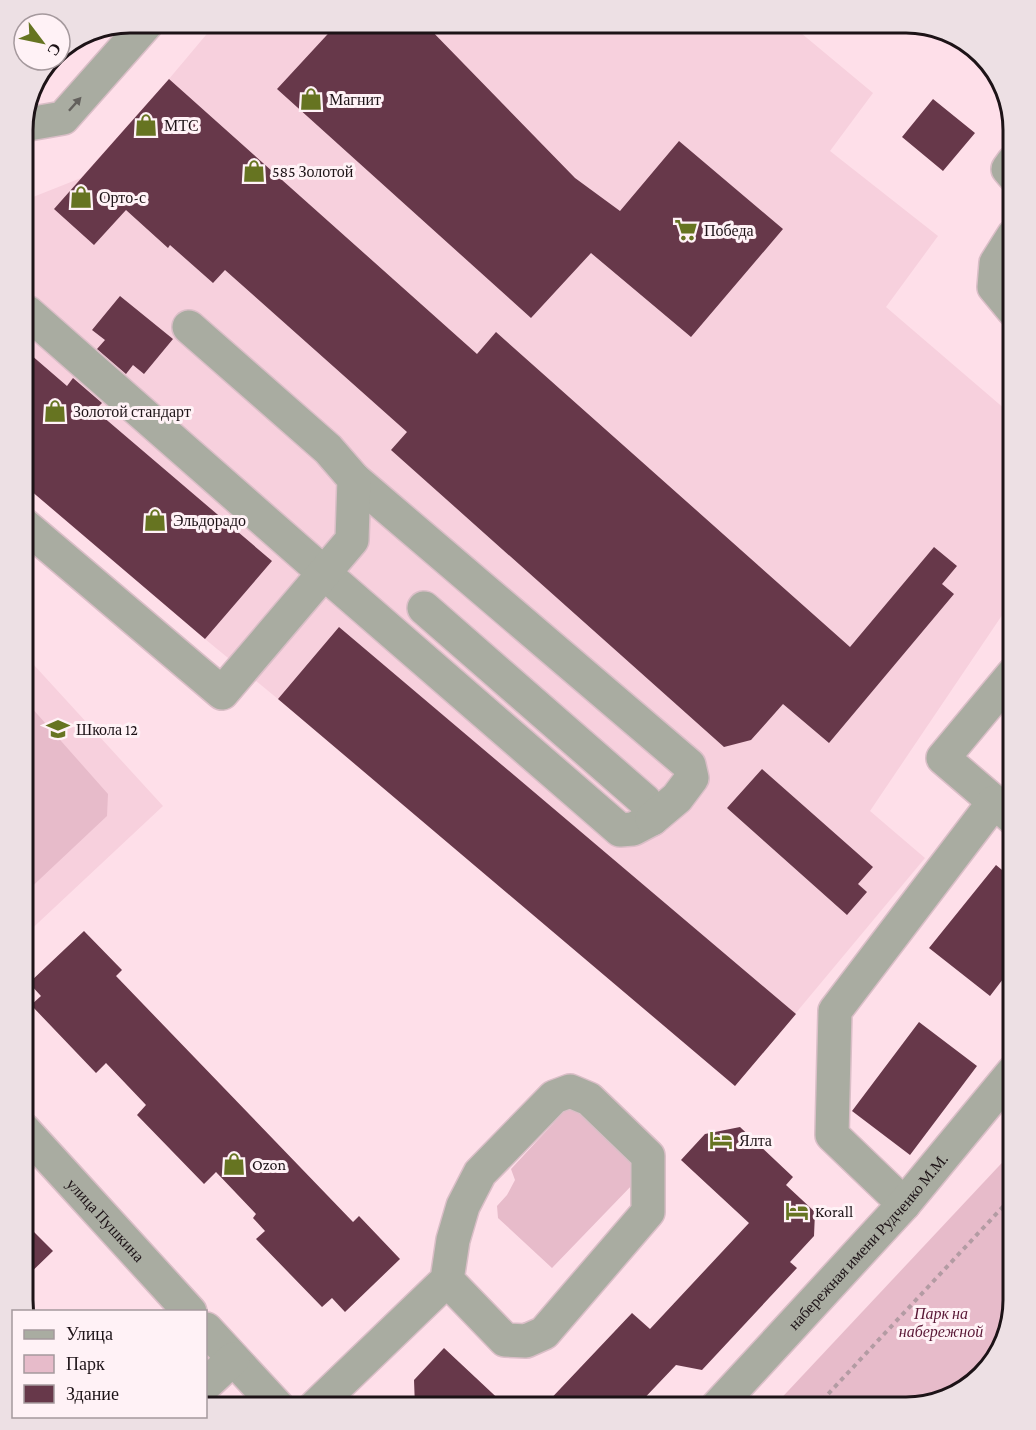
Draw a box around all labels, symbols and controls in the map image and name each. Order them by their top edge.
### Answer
north arrow [12,12,72,72]
text: С [44,40,65,59]
shop icon: Магнит [298,86,324,112]
place label: Магнит [329,91,381,108]
one-way arrow [68,97,81,112]
shop icon: МТС [133,112,159,138]
place label: МТС [164,117,199,134]
shop icon: 585 Золотой [241,158,267,184]
place label: 585 Золотой [272,163,354,180]
shop icon: Орто-с [68,184,94,210]
place label: Орто-с [99,189,146,207]
supermarket icon: Победа [673,217,699,243]
place label: Победа [704,222,754,240]
shop icon: Золотой стандарт [42,398,68,424]
place label: Золотой стандарт [73,403,191,421]
shop icon: Эльдорадо [142,507,168,533]
place label: Эльдорадо [173,512,246,530]
school or university icon: Школа 12 [45,716,71,742]
place label: Школа 12 [76,721,138,738]
hotel icon: Ялта [708,1127,734,1153]
place label: Ялта [739,1132,772,1149]
street label: набережная имени Рудченко М.М. [784,1150,951,1333]
shop icon: Ozon [221,1151,247,1177]
place label: Ozon [252,1156,286,1173]
street label: улица Пушкина [63,1175,148,1265]
hotel icon: Korall [784,1198,810,1224]
place label: Korall [815,1203,853,1220]
park label: Парк на набережной [899,1305,983,1341]
legend [12,1310,207,1418]
text: Улица [66,1324,113,1344]
text: Парк [66,1354,105,1374]
text: Здание [66,1384,119,1404]

